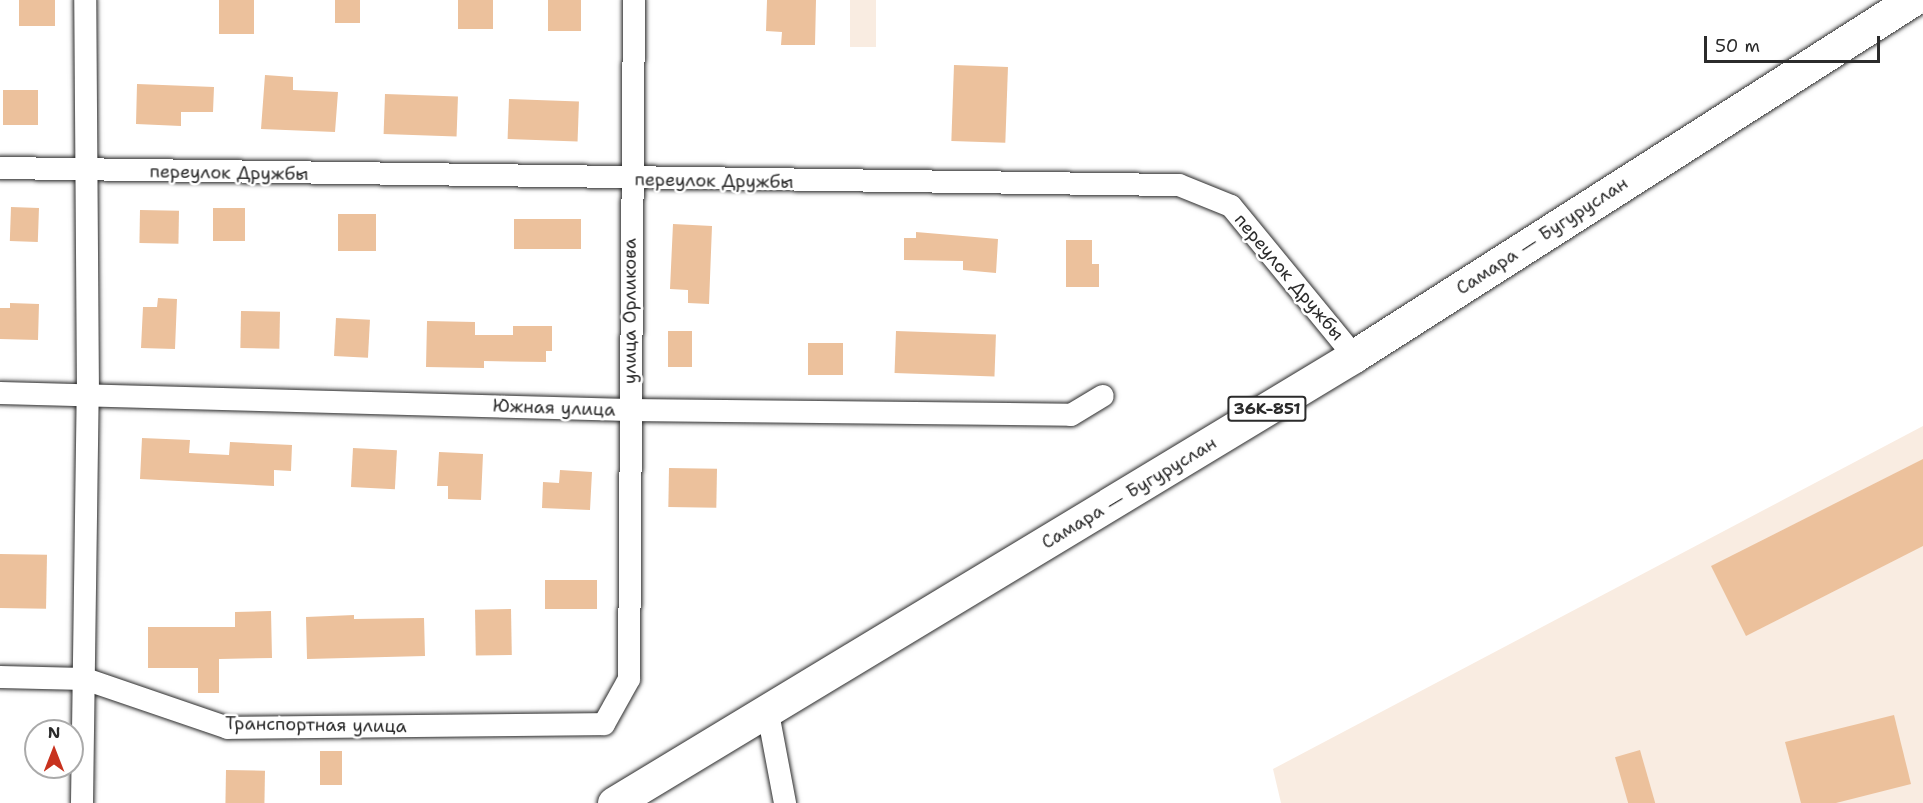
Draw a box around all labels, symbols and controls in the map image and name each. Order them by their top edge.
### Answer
scale bar [1707,24,1882,62]
text: 50 m [1715,34,1760,58]
street label: переулок Дружбы [149,161,309,185]
street label: переулок Дружбы [634,169,794,193]
street label: Самара — Бугуруслан [1452,172,1632,300]
street label: переулок Дружбы [1230,209,1348,345]
street label: улица Орликова [619,238,641,384]
street label: Южная улица [492,395,616,421]
road number: 36К-851 [1226,396,1308,422]
street label: Самара — Бугуруслан [1038,432,1220,554]
street label: Транспортная улица [225,713,407,737]
north arrow [24,719,84,779]
text: N [48,722,60,743]

